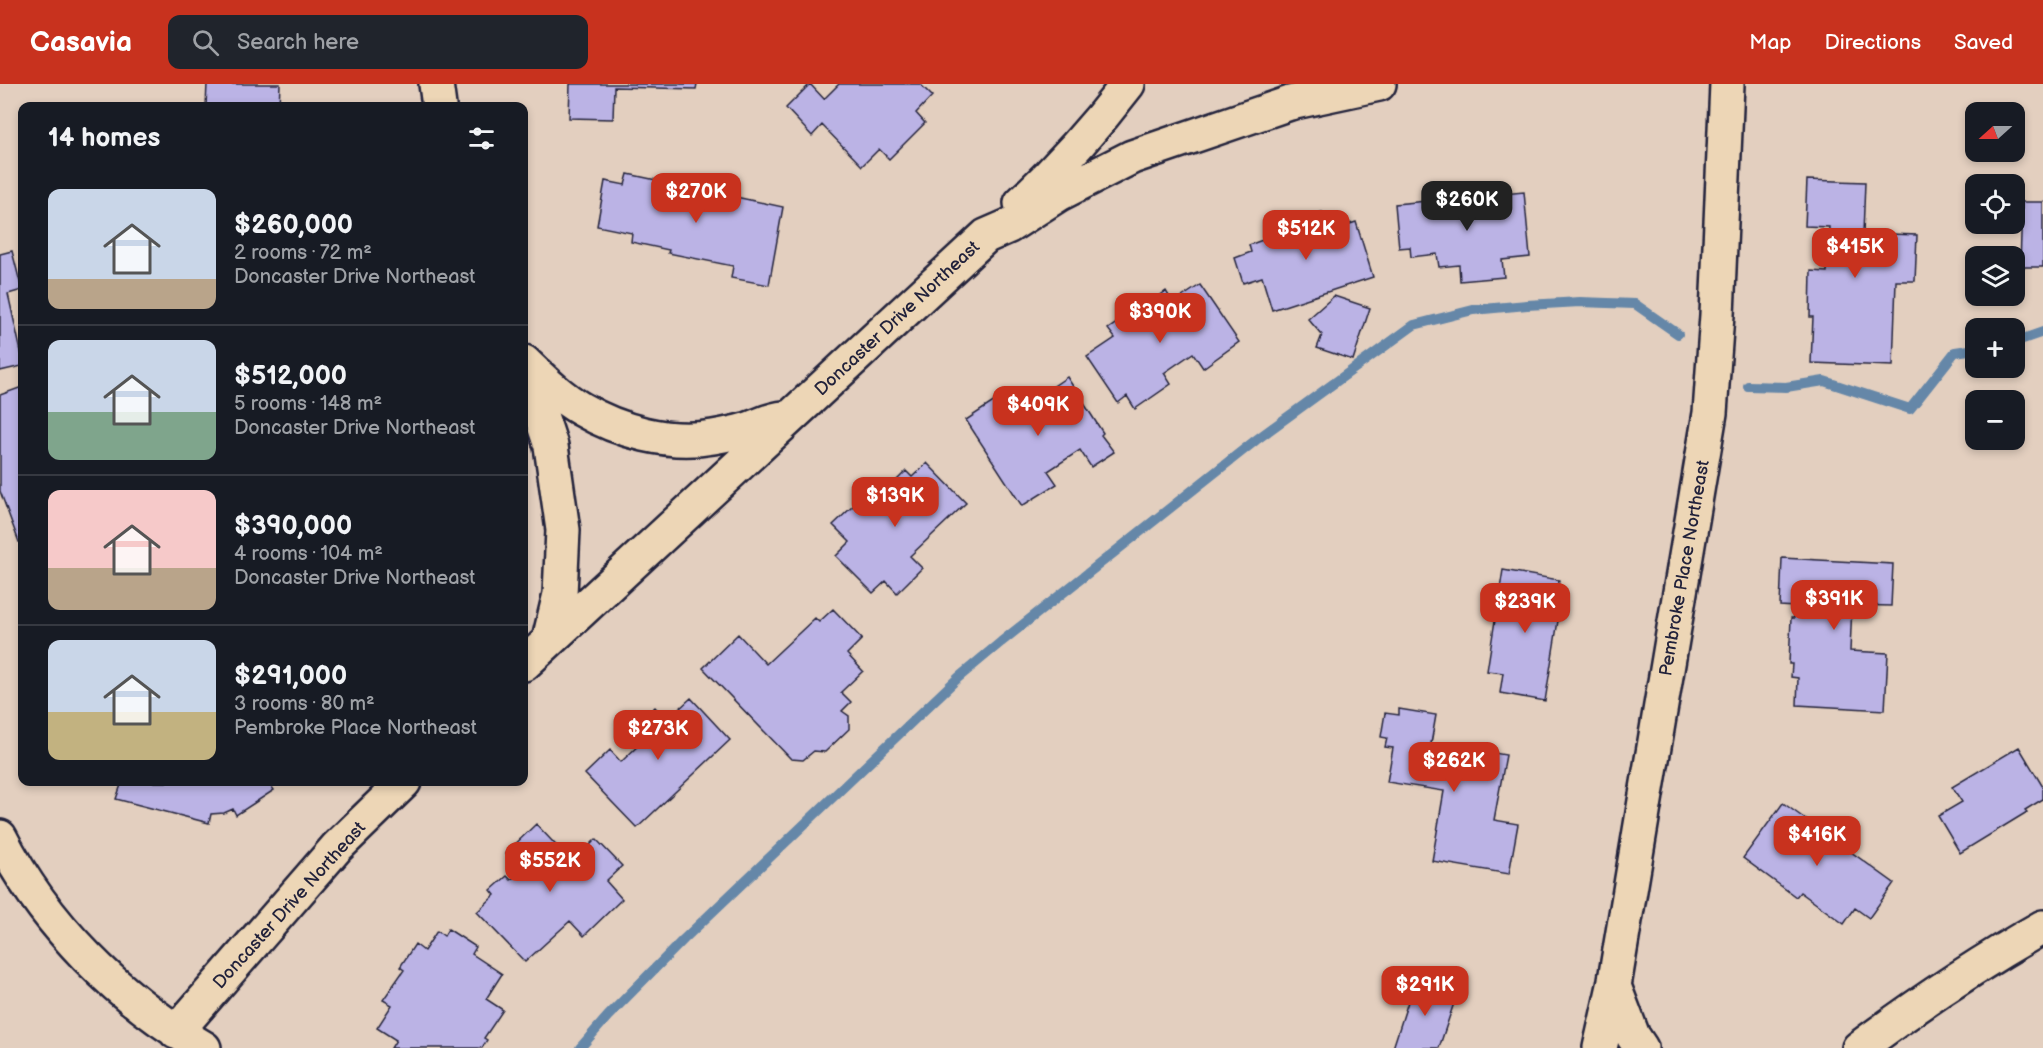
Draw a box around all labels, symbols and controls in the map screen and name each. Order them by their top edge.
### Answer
search box [168,15,588,69]
text: Casavia [30,26,132,59]
icon: search [189,26,222,59]
text: Search here [237,29,359,56]
text: Map [1749,30,1792,55]
text: Directions [1825,30,1921,55]
text: Saved [1954,30,2013,55]
north arrow [1965,102,2025,162]
map controls [1965,102,2025,450]
icon: filters [465,122,498,155]
text: 14 homes [48,123,160,154]
pin: $270K [654,173,738,224]
button: locate [1965,174,2025,234]
text: $270K [665,180,727,204]
pin: $260K [1425,181,1509,232]
text: $260K [1435,188,1499,212]
text: $260,000 [234,210,353,241]
pin: $512K [1264,210,1348,261]
icon: home [96,213,168,285]
text: $512K [1277,217,1335,241]
pin: $415K [1813,228,1897,279]
text: $415K [1826,235,1884,259]
street label: Doncaster Drive Northeast [811,236,984,400]
text: 2 rooms · 72 m² [234,241,372,265]
button: layers [1965,246,2025,306]
text: Doncaster Drive Northeast [234,265,476,289]
pin: $390K [1118,293,1202,344]
text: $390K [1129,300,1191,324]
button: + [1965,318,2025,378]
text: $512,000 [234,361,347,392]
icon: home [96,364,168,436]
pin: $409K [996,386,1080,437]
button: − [1965,390,2025,450]
text: 5 rooms · 148 m² [234,392,382,416]
text: $409K [1007,393,1069,417]
text: Doncaster Drive Northeast [234,416,476,440]
street label: Pembroke Place Northeast [1655,458,1714,678]
pin: $139K [853,477,937,528]
text: $139K [866,484,924,508]
text: $390,000 [234,511,352,542]
icon: home [96,514,168,586]
text: 4 rooms · 104 m² [234,542,383,566]
text: Doncaster Drive Northeast [234,566,476,590]
pin: $391K [1792,580,1876,631]
pin: $239K [1483,583,1567,634]
text: $391K [1805,587,1863,611]
text: $239K [1494,590,1556,614]
text: $291,000 [234,661,347,692]
icon: home [96,664,168,736]
text: 3 rooms · 80 m² [234,692,375,716]
pin: $273K [616,710,700,761]
text: Pembroke Place Northeast [234,716,477,740]
text: $273K [628,717,688,741]
pin: $262K [1412,742,1496,793]
text: $262K [1423,749,1485,773]
pin: $416K [1775,816,1859,867]
street label: Doncaster Drive Northeast [209,817,370,993]
text: $416K [1788,823,1846,847]
pin: $552K [508,842,592,893]
text: $552K [519,849,581,873]
pin: $291K [1383,966,1467,1017]
text: $291K [1396,973,1454,997]

